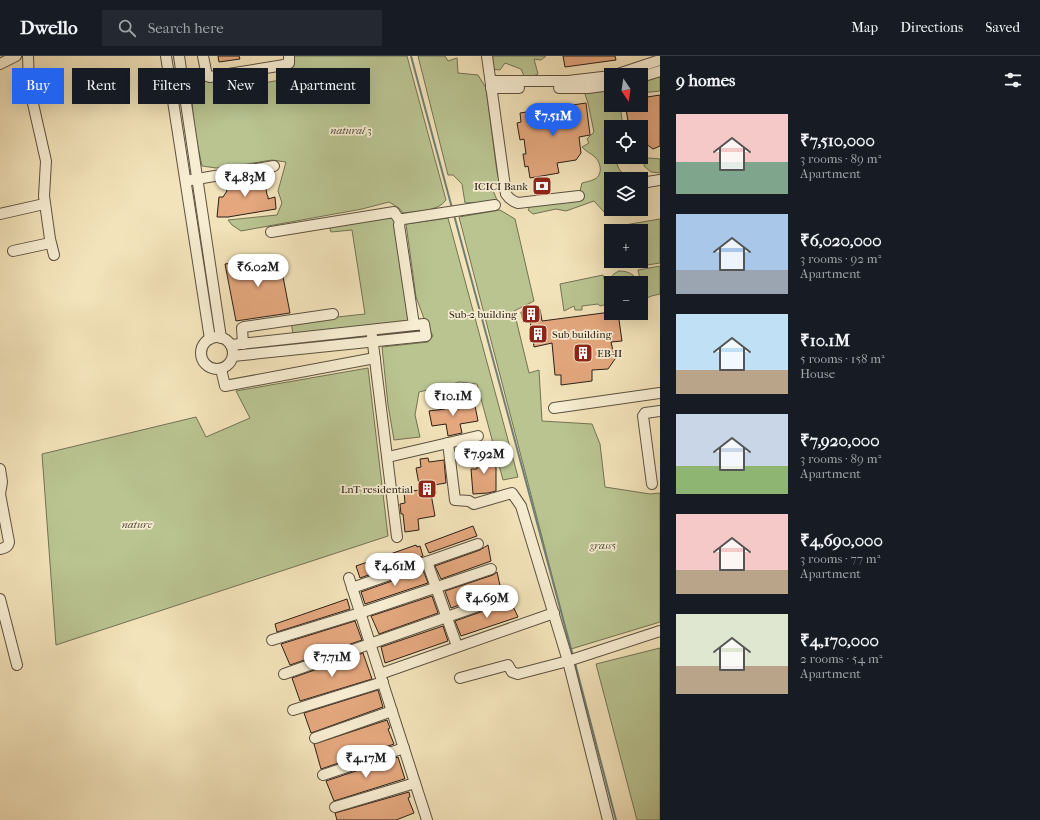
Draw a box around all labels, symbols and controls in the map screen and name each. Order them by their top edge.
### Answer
search box [102,10,382,46]
text: Dwello [20,17,78,39]
icon: search [116,17,138,39]
text: Search here [148,19,224,37]
text: Map [851,19,878,36]
text: Directions [900,19,963,36]
text: Saved [985,19,1020,36]
chip: Buy [12,68,64,104]
chip: Rent [72,68,130,104]
chip: Filters [138,68,205,104]
chip: New [213,68,268,104]
chip: Apartment [276,68,370,104]
north arrow [604,68,648,112]
map controls [604,68,648,320]
icon: filters [1002,69,1024,91]
text: 9 homes [676,70,735,90]
pin: ₹7.51M [520,103,586,137]
text: ₹7.51M [534,108,572,123]
button: locate [604,120,648,164]
park label: natural 3 [330,124,372,137]
icon: home [708,130,756,178]
text: ₹7,510,000 [800,130,875,150]
text: 3 rooms · 89 m² [800,151,881,166]
pin: ₹4.83M [212,164,278,198]
text: Apartment [800,166,861,181]
text: ₹4.83M [224,169,266,184]
button: layers [604,172,648,216]
bank icon: ICICI Bank [531,175,553,197]
place label: ICICI Bank [474,180,528,193]
button: + [604,224,648,268]
icon: home [708,230,756,278]
text: ₹6,020,000 [800,230,882,250]
text: 3 rooms · 92 m² [800,251,881,266]
pin: ₹6.02M [225,254,291,288]
text: ₹6.02M [237,259,279,274]
text: Apartment [800,266,861,281]
button: − [604,276,648,320]
building icon: Sub-2 building [520,303,542,325]
place label: Sub-2 building [449,308,517,321]
building icon: Sub building [527,323,549,345]
place label: Sub building [552,328,612,341]
icon: home [708,330,756,378]
text: ₹10.1M [800,330,850,350]
building icon: EB-II [572,342,594,364]
place label: EB-II [597,347,623,360]
text: 5 rooms · 158 m² [800,351,885,366]
text: House [800,366,835,381]
pin: ₹10.1M [420,383,486,417]
text: ₹10.1M [434,388,472,403]
icon: home [708,430,756,478]
text: ₹7,920,000 [800,430,880,450]
pin: ₹7.92M [451,441,517,475]
text: ₹7.92M [463,446,505,461]
text: 3 rooms · 89 m² [800,451,881,466]
text: Apartment [800,466,861,481]
building icon: LnT residential [416,478,438,500]
place label: LnT residential [341,483,413,496]
park label: nature [122,518,153,531]
icon: home [708,530,756,578]
text: ₹4,690,000 [800,530,883,550]
park label: grass5 [589,539,616,552]
text: 3 rooms · 77 m² [800,551,880,566]
pin: ₹4.61M [362,553,428,587]
text: ₹4.61M [374,558,416,573]
text: Apartment [800,566,861,581]
pin: ₹4.69M [454,585,520,619]
text: ₹4.69M [465,590,509,605]
icon: home [708,630,756,678]
text: ₹4,170,000 [800,630,879,650]
pin: ₹7.71M [299,644,365,678]
text: ₹7.71M [313,649,351,664]
text: 2 rooms · 54 m² [800,651,882,666]
text: Apartment [800,666,861,681]
pin: ₹4.17M [333,745,399,779]
text: ₹4.17M [346,750,386,765]

